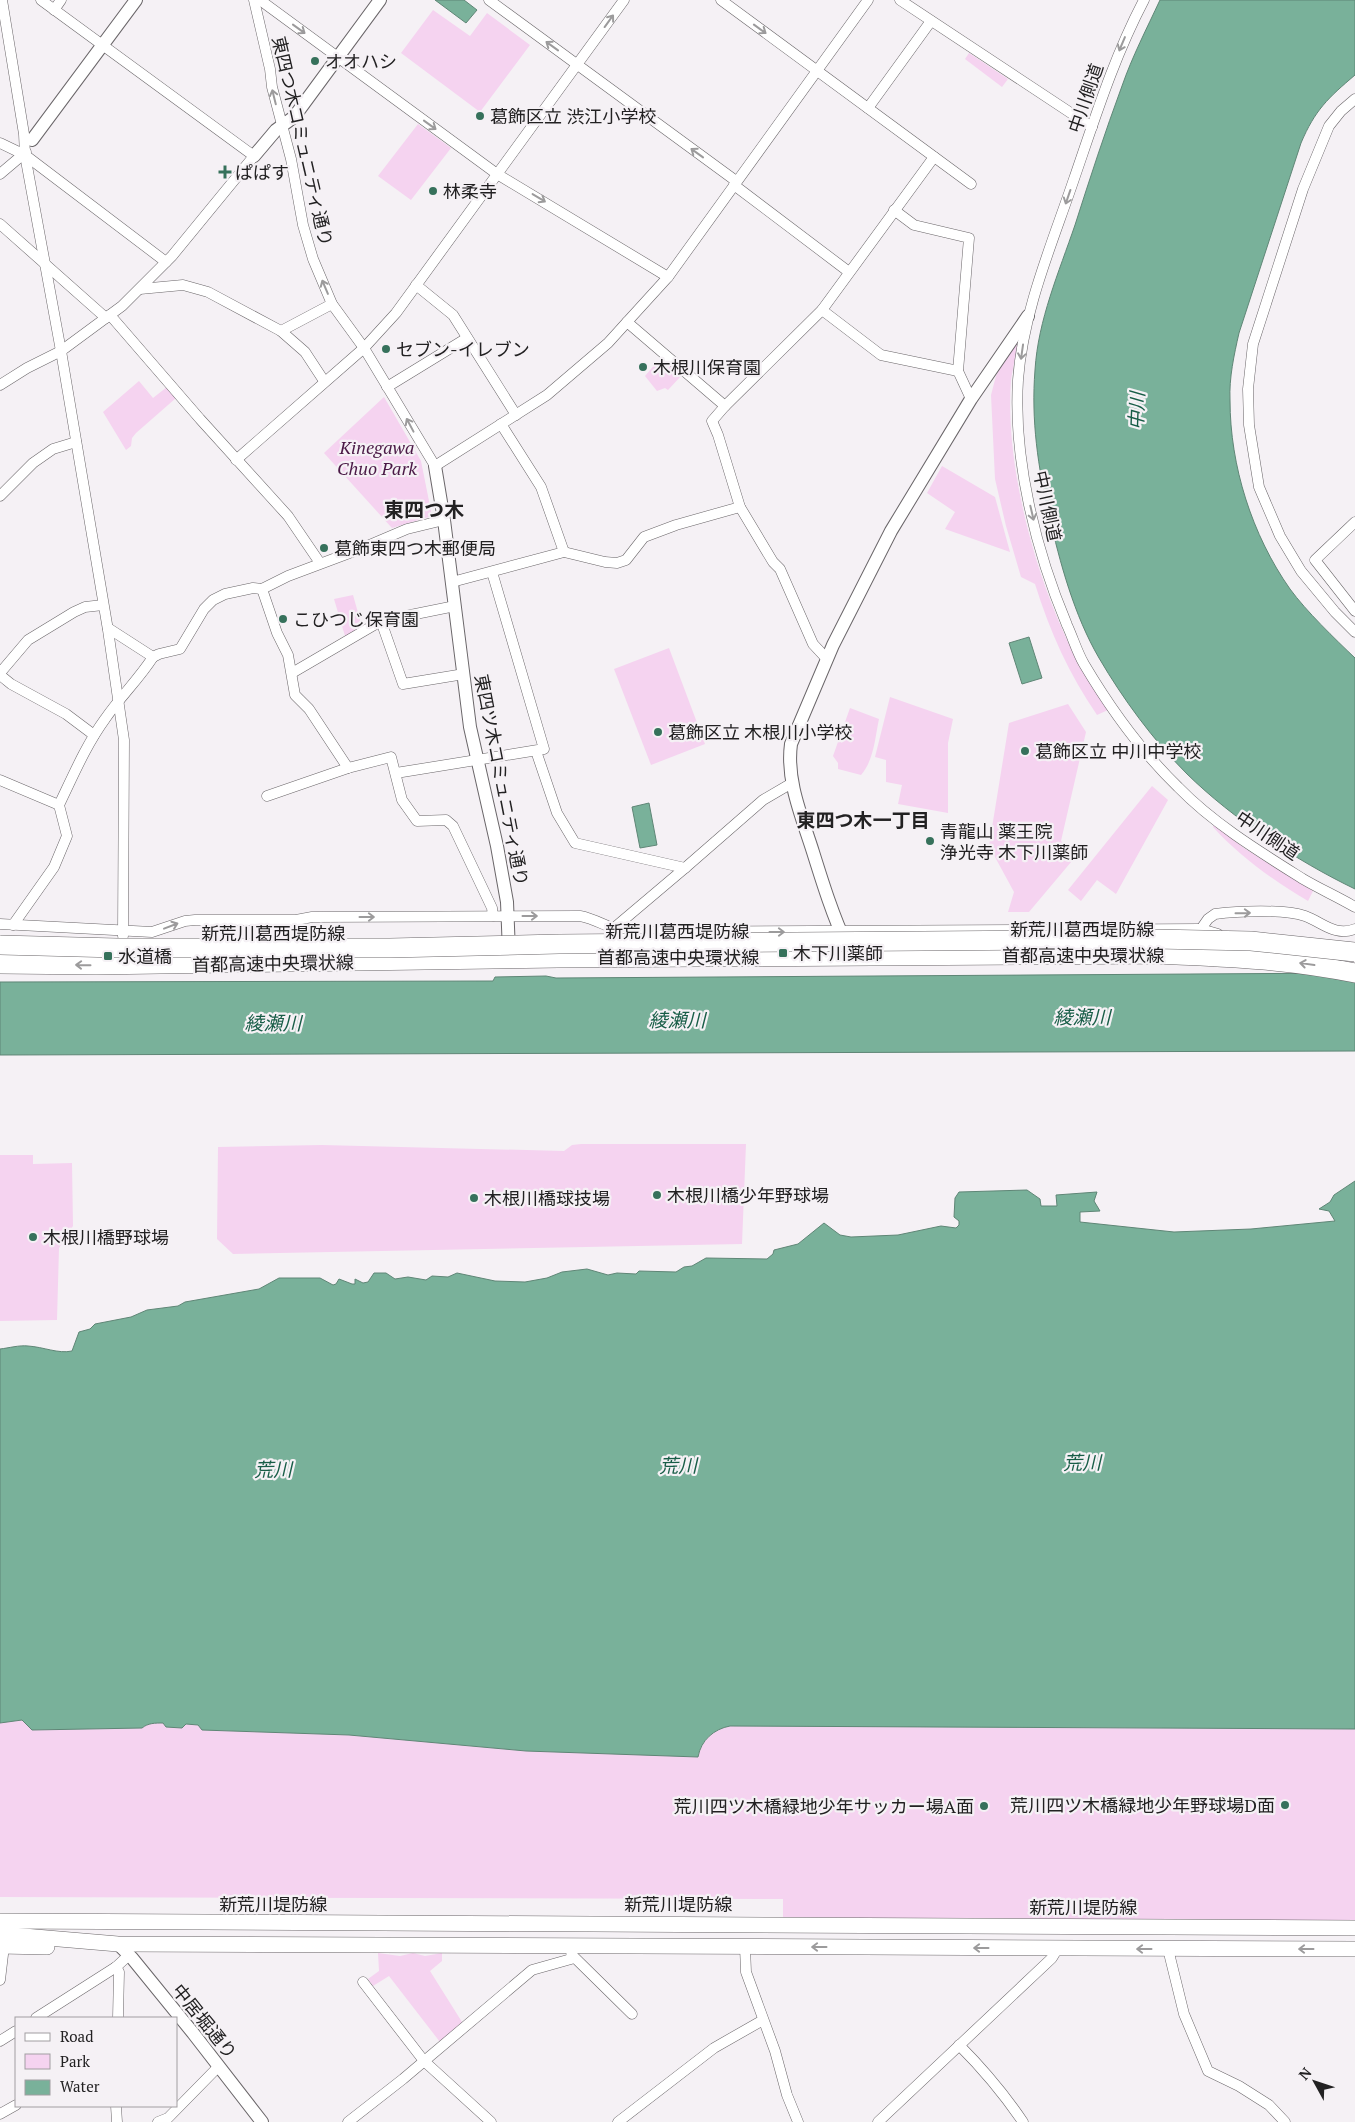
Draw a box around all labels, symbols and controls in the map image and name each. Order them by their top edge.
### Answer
one-way arrow [603,15,614,29]
one-way arrow [292,24,306,34]
one-way arrow [753,24,767,34]
street label: 東四つ木コミュニティ通り [267,34,339,248]
one-way arrow [1117,36,1127,51]
one-way arrow [545,41,559,51]
place label: オオハシ [325,49,397,73]
marker: オオハシ [309,55,321,67]
street label: 中川側道 [1062,60,1108,136]
one-way arrow [269,89,279,105]
place label: 葛飾区立 渋江小学校 [490,104,656,128]
marker: 葛飾区立 渋江小学校 [474,110,486,122]
one-way arrow [423,120,437,130]
one-way arrow [691,147,704,158]
place label: ぱぱす [235,160,289,184]
marker: ぱぱす [219,166,231,178]
place label: 林柔寺 [443,179,497,203]
marker: 林柔寺 [427,185,439,197]
one-way arrow [1063,189,1072,204]
one-way arrow [531,194,545,204]
one-way arrow [319,280,329,295]
place label: セブン-イレブン [396,337,530,361]
marker: セブン-イレブン [380,343,392,355]
one-way arrow [1017,344,1027,360]
place label: 木根川保育園 [653,355,761,379]
marker: 木根川保育園 [637,361,649,373]
water label: 中川 [1123,390,1149,430]
one-way arrow [405,417,415,432]
park label: Kinegawa Chuo Park [337,435,417,480]
street label: 中川側道 [1029,468,1067,544]
district label: 東四つ木 [384,496,464,523]
one-way arrow [1028,505,1037,521]
place label: 葛飾東四つ木郵便局 [334,536,496,560]
marker: 葛飾東四つ木郵便局 [318,542,330,554]
place label: こひつじ保育園 [293,607,419,631]
marker: こひつじ保育園 [277,613,289,625]
street label: 東四ツ木コミュニティ通り [470,672,534,888]
place label: 葛飾区立 木根川小学校 [668,720,852,744]
marker: 葛飾区立 木根川小学校 [652,726,664,738]
place label: 葛飾区立 中川中学校 [1035,739,1201,763]
marker: 葛飾区立 中川中学校 [1019,745,1031,757]
street label: 中川側道 [1231,805,1305,865]
district label: 東四つ木一丁目 [796,807,930,832]
place label: 青龍山 薬王院 浄光寺 木下川薬師 [940,819,1088,864]
marker: 青龍山 薬王院 浄光寺 木下川薬師 [924,835,936,847]
one-way arrow [1235,908,1251,918]
one-way arrow [359,912,375,922]
one-way arrow [522,912,538,921]
street label: 新荒川葛西堤防線 [1010,917,1154,941]
street label: 新荒川葛西堤防線 [605,919,749,943]
one-way arrow [163,921,178,930]
street label: 新荒川葛西堤防線 [201,921,345,945]
one-way arrow [768,927,784,937]
place label: 木下川薬師 [793,941,883,965]
street label: 首都高速中央環状線 [1002,943,1164,967]
place label: 水道橋 [118,944,172,968]
street label: 首都高速中央環状線 [597,945,759,969]
marker: 木下川薬師 [777,947,789,959]
marker: 水道橋 [102,950,114,962]
street label: 首都高速中央環状線 [192,950,354,976]
one-way arrow [1300,959,1316,969]
one-way arrow [75,960,92,970]
water label: 綾瀬川 [1053,1004,1112,1029]
water label: 綾瀬川 [648,1007,707,1032]
water label: 綾瀬川 [244,1010,303,1035]
place label: 木根川橋少年野球場 [667,1183,829,1207]
place label: 木根川橋球技場 [484,1186,610,1210]
marker: 木根川橋少年野球場 [651,1189,663,1201]
marker: 木根川橋球技場 [468,1192,480,1204]
place label: 木根川橋野球場 [43,1225,169,1249]
marker: 木根川橋野球場 [27,1231,39,1243]
water label: 荒川 [1063,1449,1103,1475]
water label: 荒川 [659,1452,699,1478]
water label: 荒川 [254,1456,294,1482]
place label: 荒川四ツ木橋緑地少年野球場D面 [1010,1793,1275,1817]
place label: 荒川四ツ木橋緑地少年サッカー場A面 [674,1794,974,1818]
marker: 荒川四ツ木橋緑地少年野球場D面 [1279,1799,1291,1811]
marker: 荒川四ツ木橋緑地少年サッカー場A面 [978,1800,990,1812]
street label: 新荒川堤防線 [219,1892,327,1916]
street label: 新荒川堤防線 [624,1892,732,1916]
street label: 新荒川堤防線 [1029,1895,1137,1919]
one-way arrow [811,1942,828,1952]
one-way arrow [974,1943,990,1953]
one-way arrow [1136,1944,1152,1954]
one-way arrow [1299,1944,1315,1954]
street label: 中居堀通り [167,1978,243,2064]
legend [15,2017,178,2107]
text: Road [60,2026,93,2046]
text: Park [60,2051,90,2071]
north arrow [1290,2057,1340,2107]
text: N [1294,2063,1316,2083]
text: Water [60,2076,100,2096]

